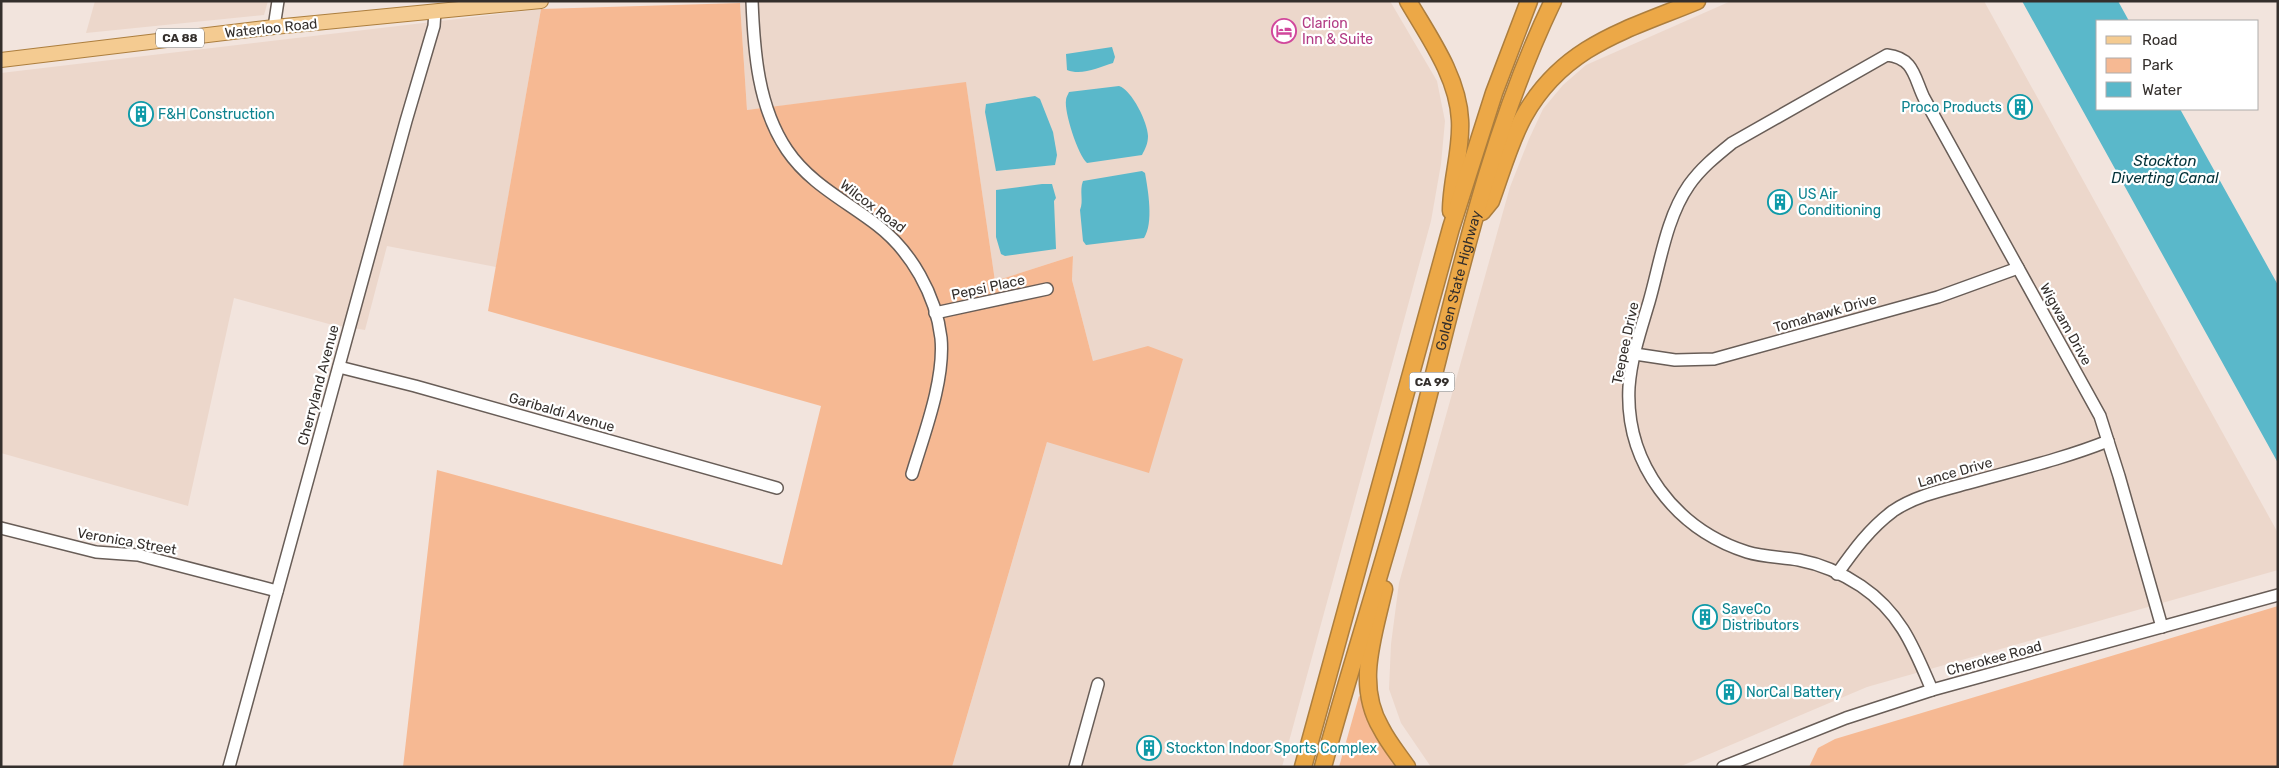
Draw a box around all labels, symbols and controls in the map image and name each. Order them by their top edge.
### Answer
street label: Waterloo Road [224,15,318,42]
place label: Clarion Inn & Suite [1302,15,1373,48]
hotel icon: Clarion Inn & Suite [1271,18,1297,44]
legend [2096,20,2259,110]
road number: CA 88 [156,28,204,48]
text: Road [2142,31,2178,49]
text: Park [2142,56,2173,74]
text: Water [2142,81,2182,99]
building icon: Proco Products [2007,94,2033,120]
place label: Proco Products [1901,99,2002,116]
building icon: F&H Construction [128,101,154,127]
place label: F&H Construction [158,106,275,123]
water label: Stockton Diverting Canal [2111,152,2219,187]
street label: Wilcox Road [837,176,909,237]
place label: US Air Conditioning [1798,186,1881,219]
building icon: US Air Conditioning [1767,189,1793,215]
street label: Golden State Highway [1432,208,1485,352]
street label: Pepsi Place [950,271,1027,304]
street label: Wigwam Drive [2036,280,2095,368]
street label: Tomahawk Drive [1772,291,1879,336]
street label: Teepee Drive [1608,300,1643,386]
street label: Cherryland Avenue [294,323,343,447]
road number: CA 99 [1410,372,1454,392]
street label: Garibaldi Avenue [507,389,617,436]
street label: Lance Drive [1916,454,1995,491]
street label: Veronica Street [76,524,179,559]
place label: SaveCo Distributors [1722,601,1799,634]
building icon: SaveCo Distributors [1692,604,1718,630]
street label: Cherokee Road [1945,638,2044,679]
building icon: NorCal Battery [1716,679,1742,705]
place label: NorCal Battery [1746,684,1842,701]
building icon: Stockton Indoor Sports Complex [1136,735,1162,761]
place label: Stockton Indoor Sports Complex [1166,740,1377,757]

